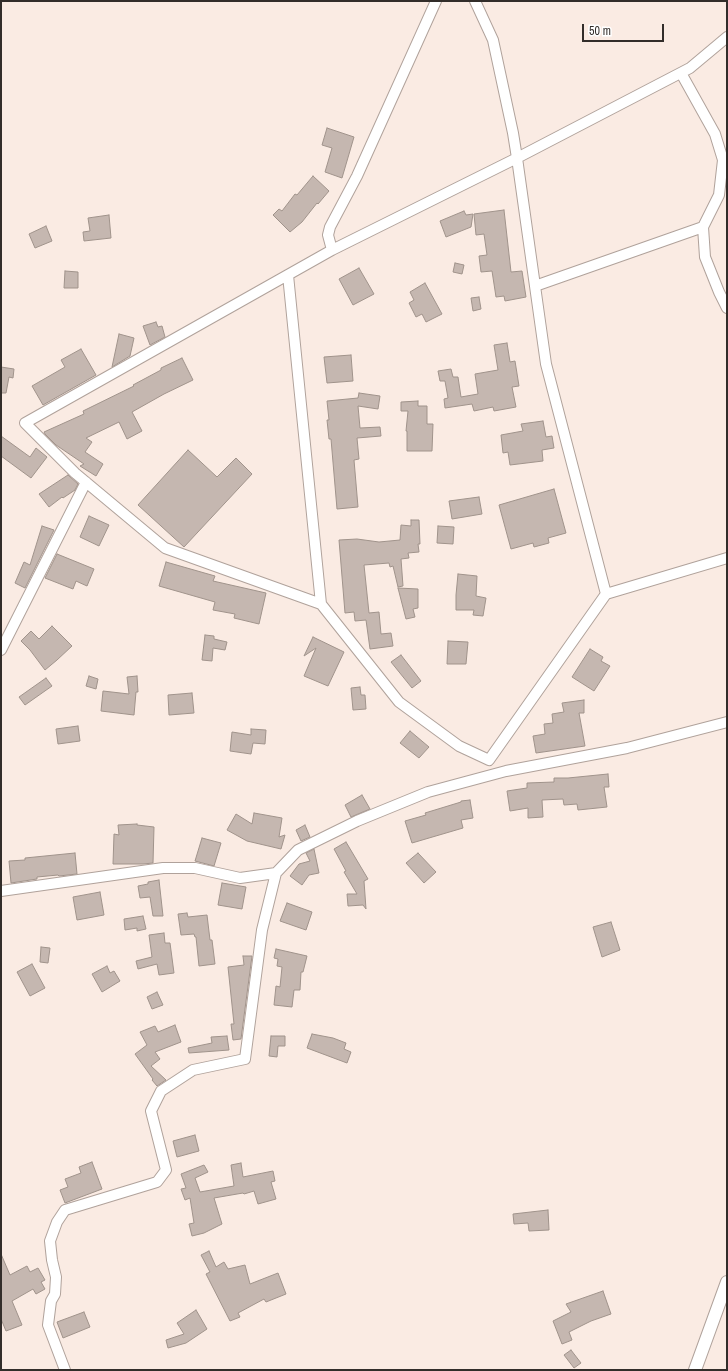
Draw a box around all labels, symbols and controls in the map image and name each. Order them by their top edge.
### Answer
scale bar [584,16,666,42]
text: 50 m [589,23,611,39]

